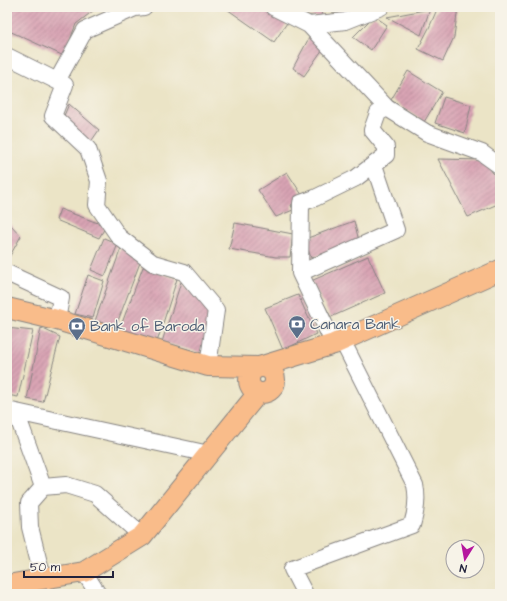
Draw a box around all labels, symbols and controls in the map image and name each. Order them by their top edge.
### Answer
bank icon: Canara Bank [287,314,307,339]
place label: Canara Bank [310,314,400,335]
bank icon: Bank of Baroda [67,316,87,341]
place label: Bank of Baroda [90,316,205,337]
north arrow [445,539,485,579]
scale bar [24,553,113,579]
text: 50 m [30,559,61,576]
text: N [458,560,468,576]

